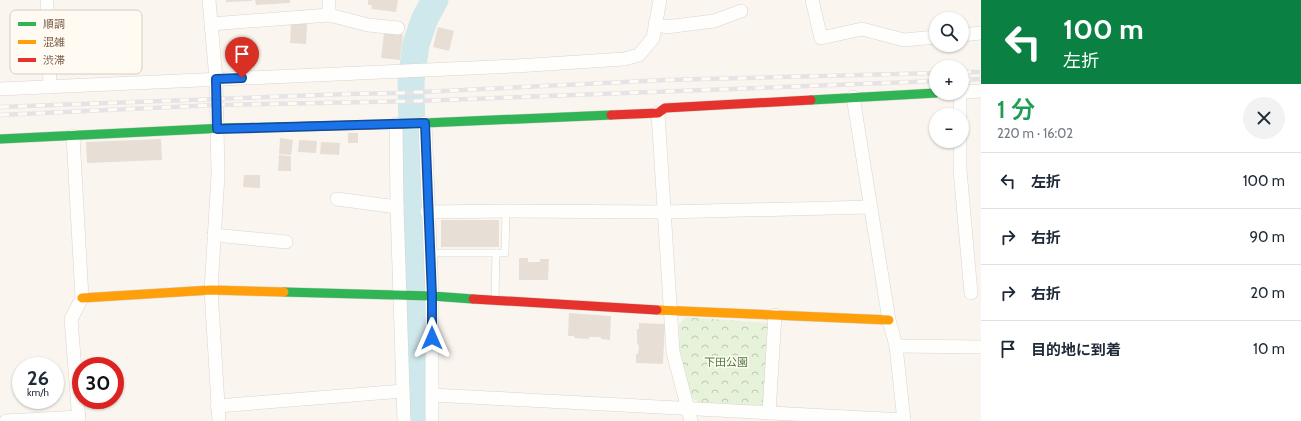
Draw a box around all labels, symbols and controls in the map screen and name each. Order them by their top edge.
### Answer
legend [10,10,142,74]
map controls [929,12,969,148]
button: search [929,12,969,52]
text: 100 m [1063,12,1144,46]
icon: left [997,16,1049,68]
text: 順調 [43,17,65,31]
text: 混雑 [43,35,65,49]
pin [225,37,259,78]
icon: arrive [231,43,253,65]
text: 左折 [1063,50,1099,72]
text: 渋滞 [43,53,65,67]
button: + [929,60,969,100]
text: 1 分 [997,95,1035,124]
button: close [1243,97,1285,139]
button: − [929,108,969,148]
text: 220 m · 16:02 [997,125,1073,141]
icon: left [997,170,1019,192]
text: 100 m [1243,172,1285,190]
text: 左折 [1031,173,1061,191]
icon: right [997,226,1019,248]
text: 90 m [1249,228,1285,246]
text: 右折 [1031,229,1061,247]
icon: right [997,282,1019,304]
text: 20 m [1250,284,1285,302]
text: 右折 [1031,285,1061,303]
position arrow [411,317,453,359]
icon: arrive [997,338,1019,360]
text: 10 m [1253,340,1285,358]
text: 目的地に到着 [1031,341,1121,359]
park label: 下田公園 [704,355,748,369]
speed limit sign: 30 [72,357,124,409]
text: 26 [27,366,49,390]
text: km/h [27,386,49,399]

